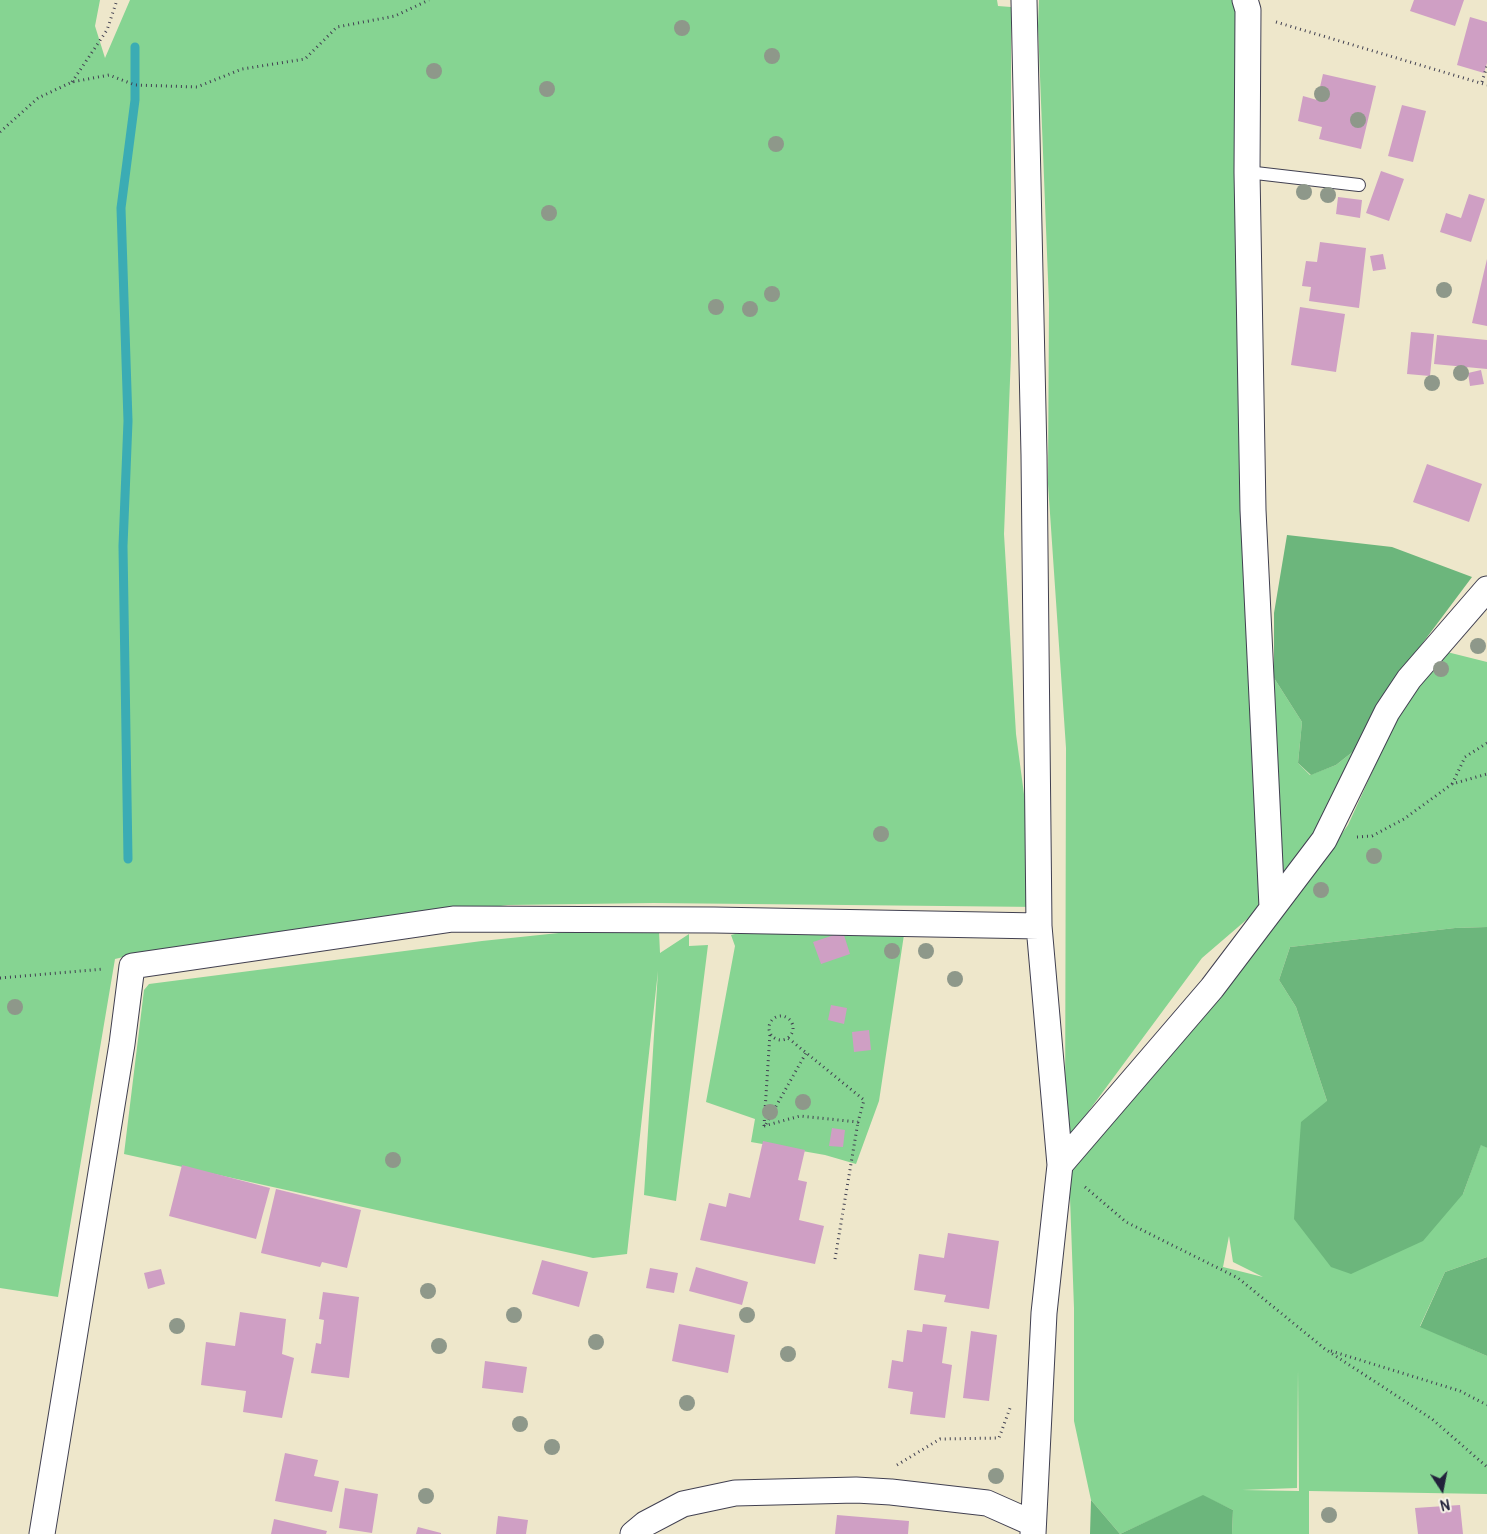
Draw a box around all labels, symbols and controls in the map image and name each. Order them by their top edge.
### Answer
north arrow [1417,1464,1467,1514]
text: N [1439,1495,1451,1513]

